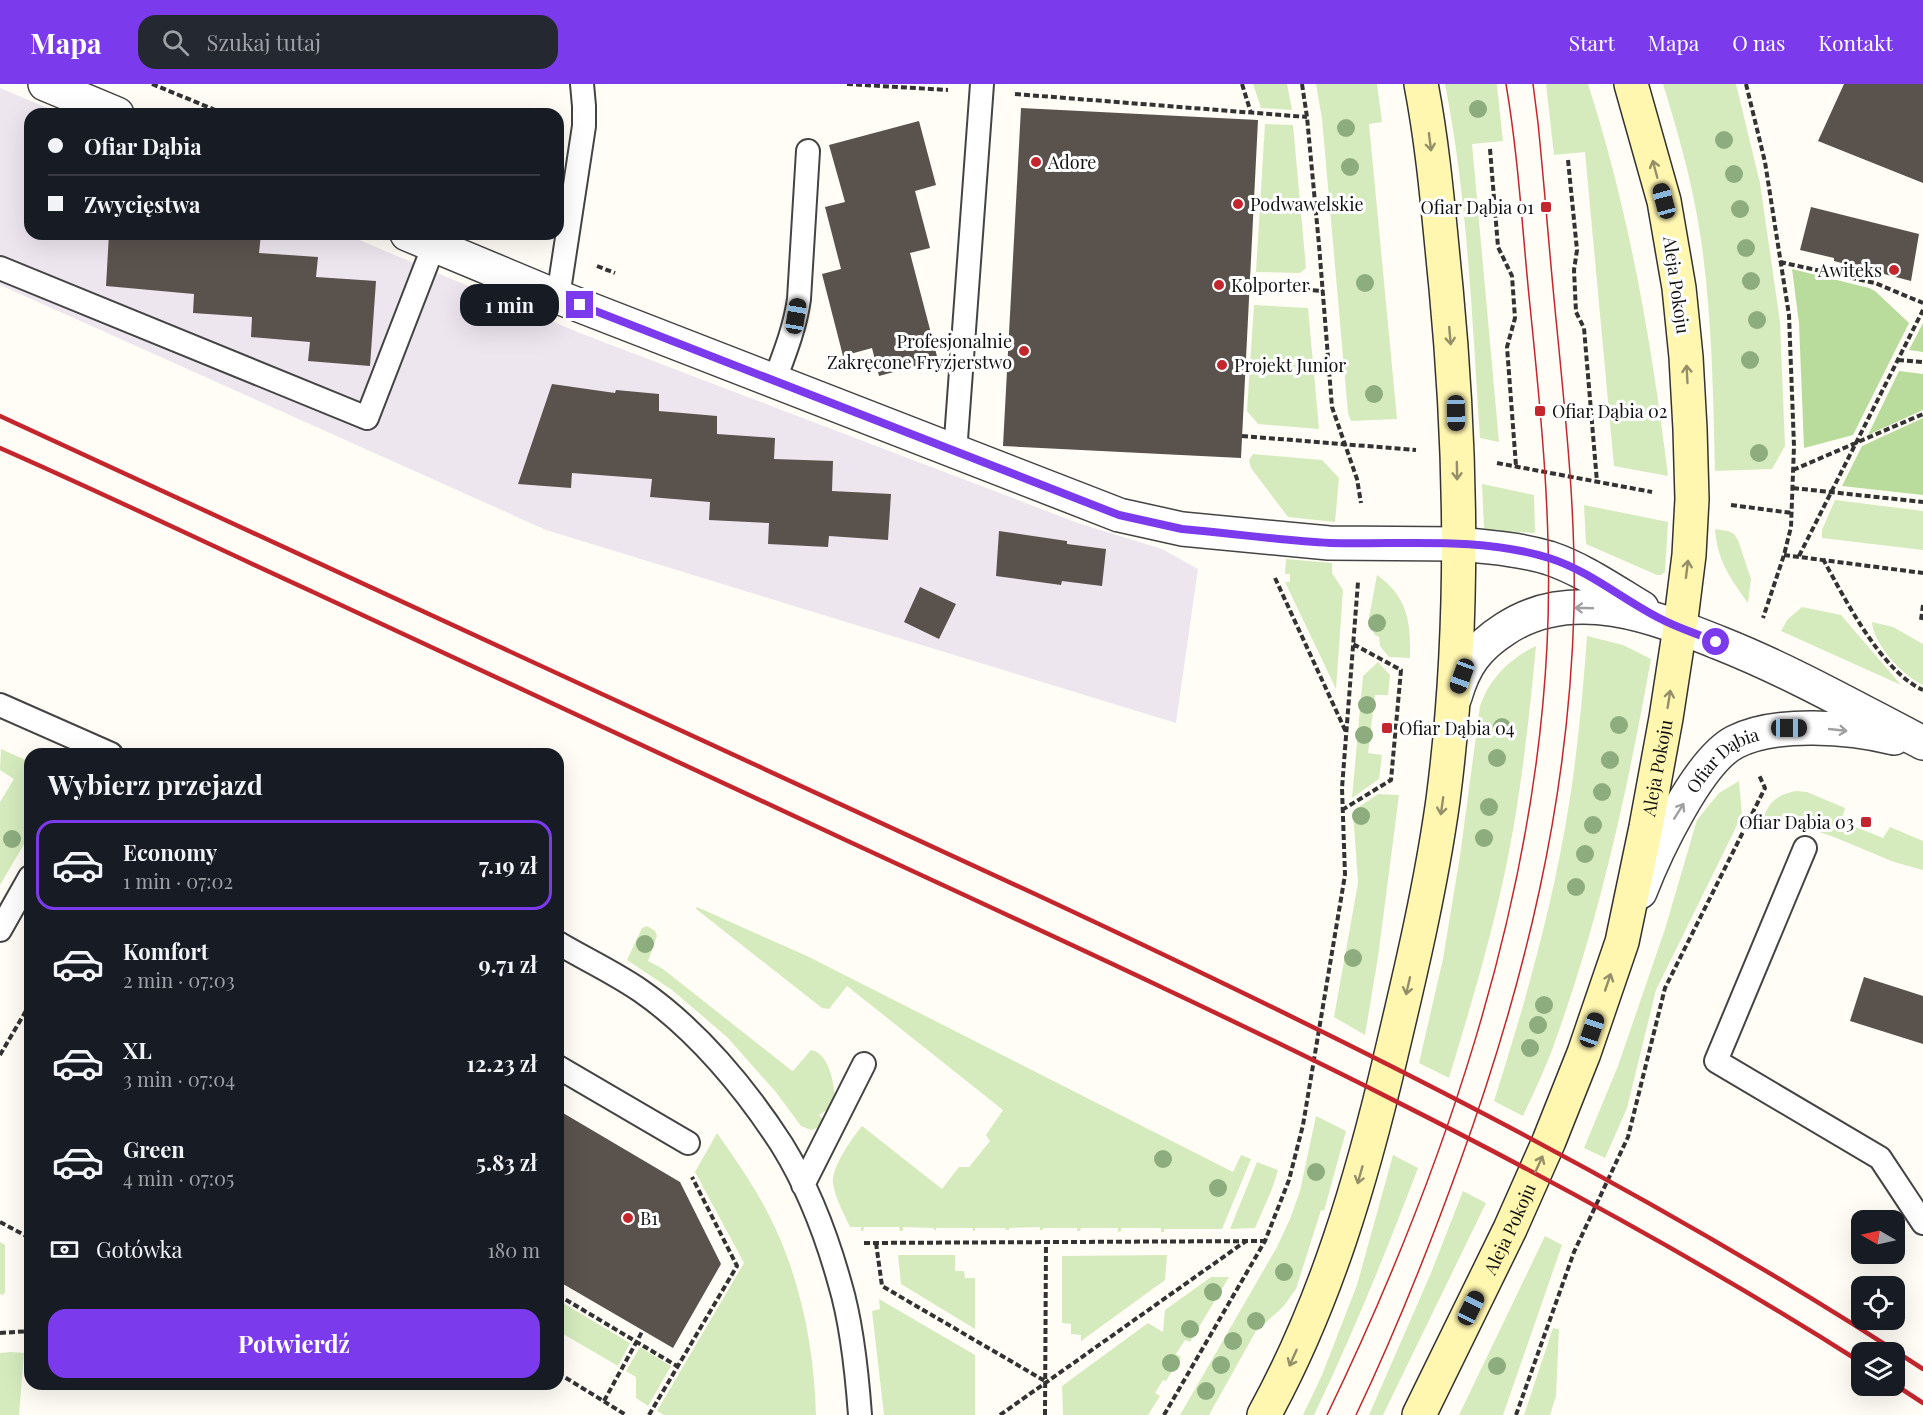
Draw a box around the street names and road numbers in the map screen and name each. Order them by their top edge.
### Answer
street label: Aleja Pokoju [1658,234,1696,336]
street label: Aleja Pokoju [1636,717,1678,819]
street label: Ofiar Dąbia [1680,722,1762,798]
street label: Aleja Pokoju [1477,1179,1541,1279]

